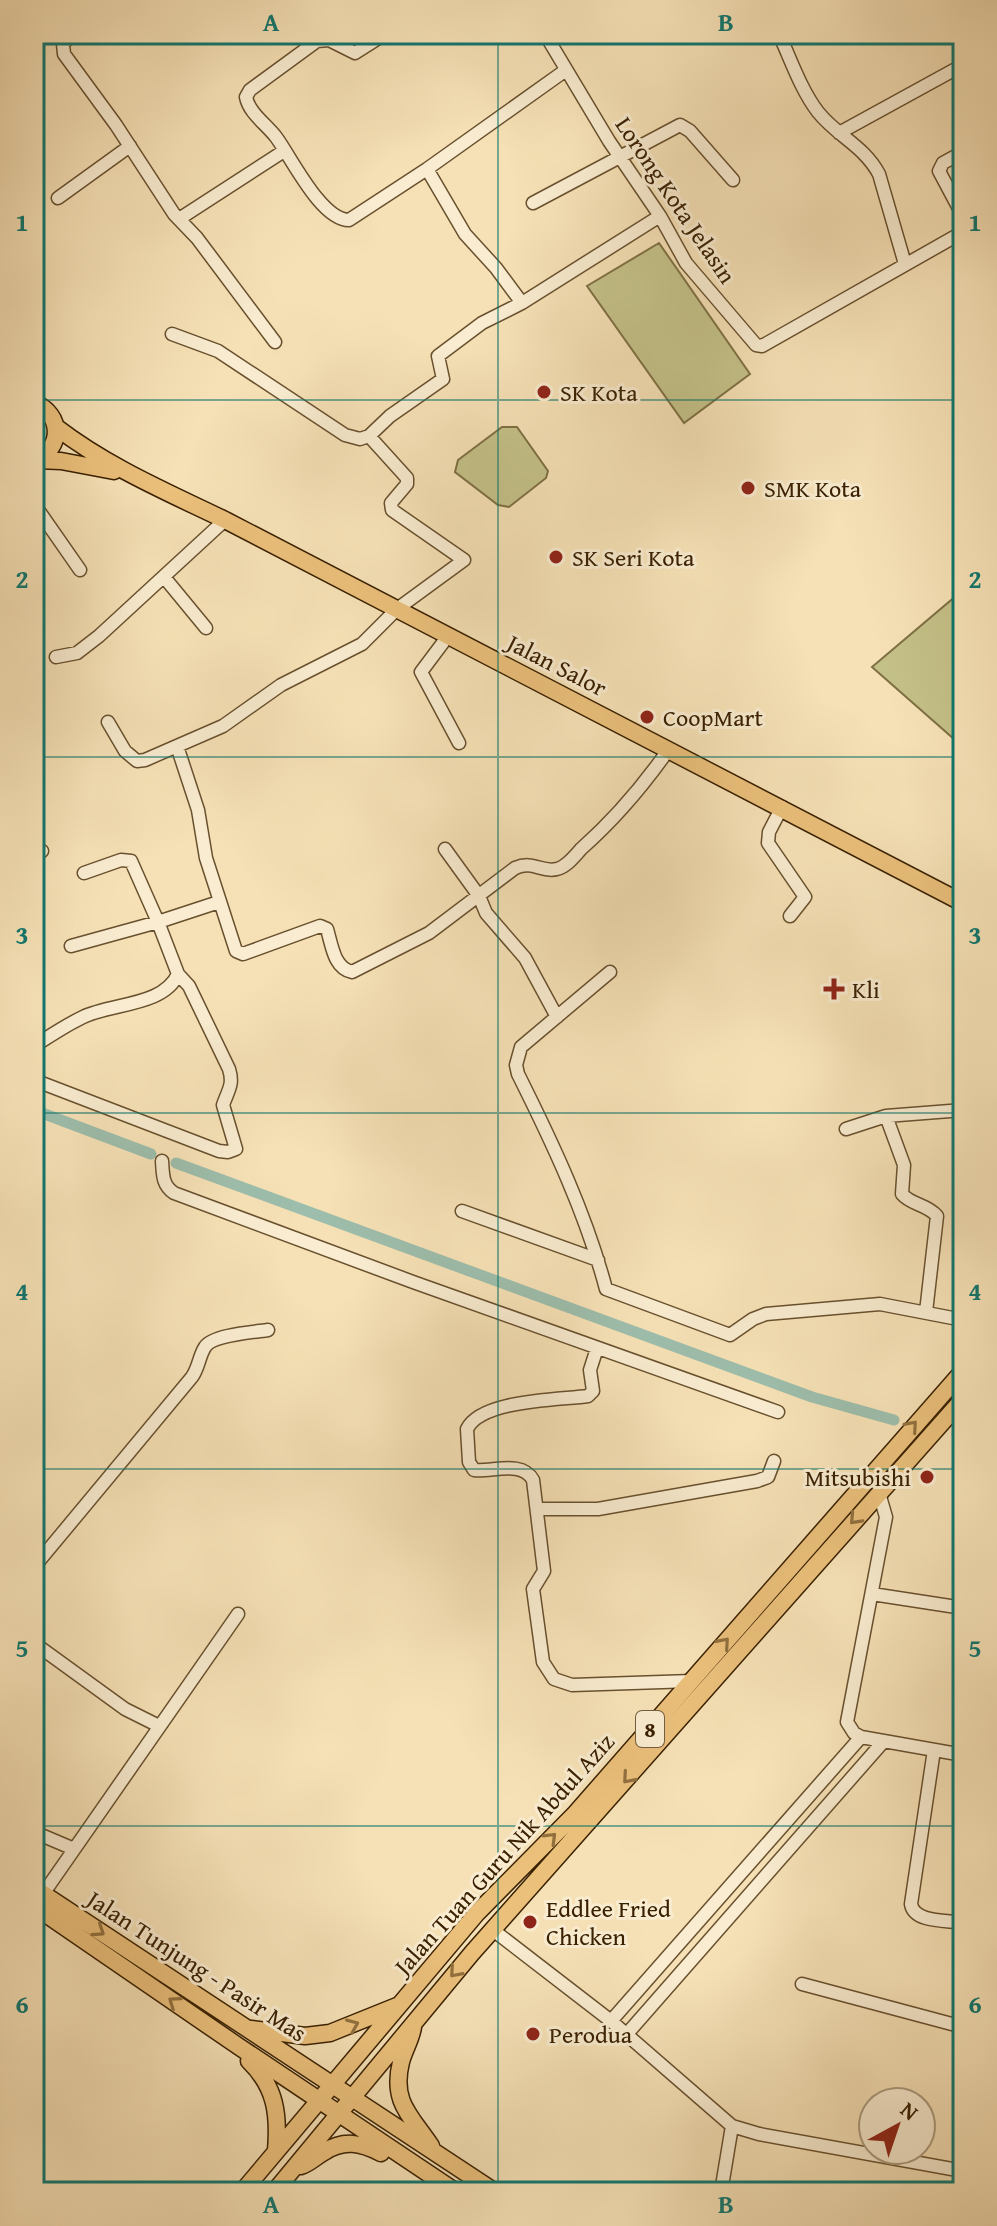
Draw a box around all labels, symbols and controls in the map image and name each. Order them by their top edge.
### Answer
text: A [263,2,280,41]
text: B [718,2,734,41]
street label: Lorong Kota Jelasin [607,110,745,291]
text: 1 [15,202,29,241]
text: 1 [968,202,982,241]
place label: SK Kota [560,375,638,410]
marker: SK Kota [535,383,553,401]
place label: SMK Kota [764,471,862,506]
marker: SMK Kota [739,479,757,497]
place label: SK Seri Kota [572,540,695,575]
marker: SK Seri Kota [547,548,565,566]
text: 2 [15,559,29,598]
text: 2 [968,559,982,598]
street label: Jalan Salor [498,624,613,705]
place label: CoopMart [663,700,763,735]
marker: CoopMart [638,708,656,726]
text: 3 [15,915,29,954]
text: 3 [968,915,982,954]
place label: Kli [852,972,880,1007]
marker: Kli [823,978,845,1000]
text: 4 [15,1271,29,1310]
text: 4 [968,1271,982,1310]
one-way arrow [903,1420,917,1435]
place label: Mitsubishi [805,1460,911,1495]
marker: Mitsubishi [918,1468,936,1486]
one-way arrow [849,1510,864,1524]
text: 5 [15,1628,29,1667]
text: 5 [968,1628,982,1667]
one-way arrow [714,1638,729,1653]
road number: 8 [636,1711,664,1747]
street label: Jalan Tuan Guru Nik Abdul Aziz [384,1725,622,1985]
one-way arrow [623,1768,638,1783]
one-way arrow [542,1832,556,1847]
street label: Jalan Tunjung - Pasir Mas [78,1880,314,2050]
place label: Eddlee Fried Chicken [546,1891,671,1954]
marker: Eddlee Fried Chicken [521,1913,539,1931]
one-way arrow [91,1921,105,1936]
one-way arrow [451,1963,465,1978]
text: 6 [15,1984,29,2023]
text: 6 [968,1984,982,2023]
one-way arrow [168,1997,182,2012]
place label: Perodua [549,2017,633,2052]
one-way arrow [344,2018,359,2034]
marker: Perodua [524,2025,542,2043]
north arrow [857,2086,937,2166]
text: N [894,2094,926,2128]
text: A [263,2184,280,2223]
text: B [718,2184,734,2223]

